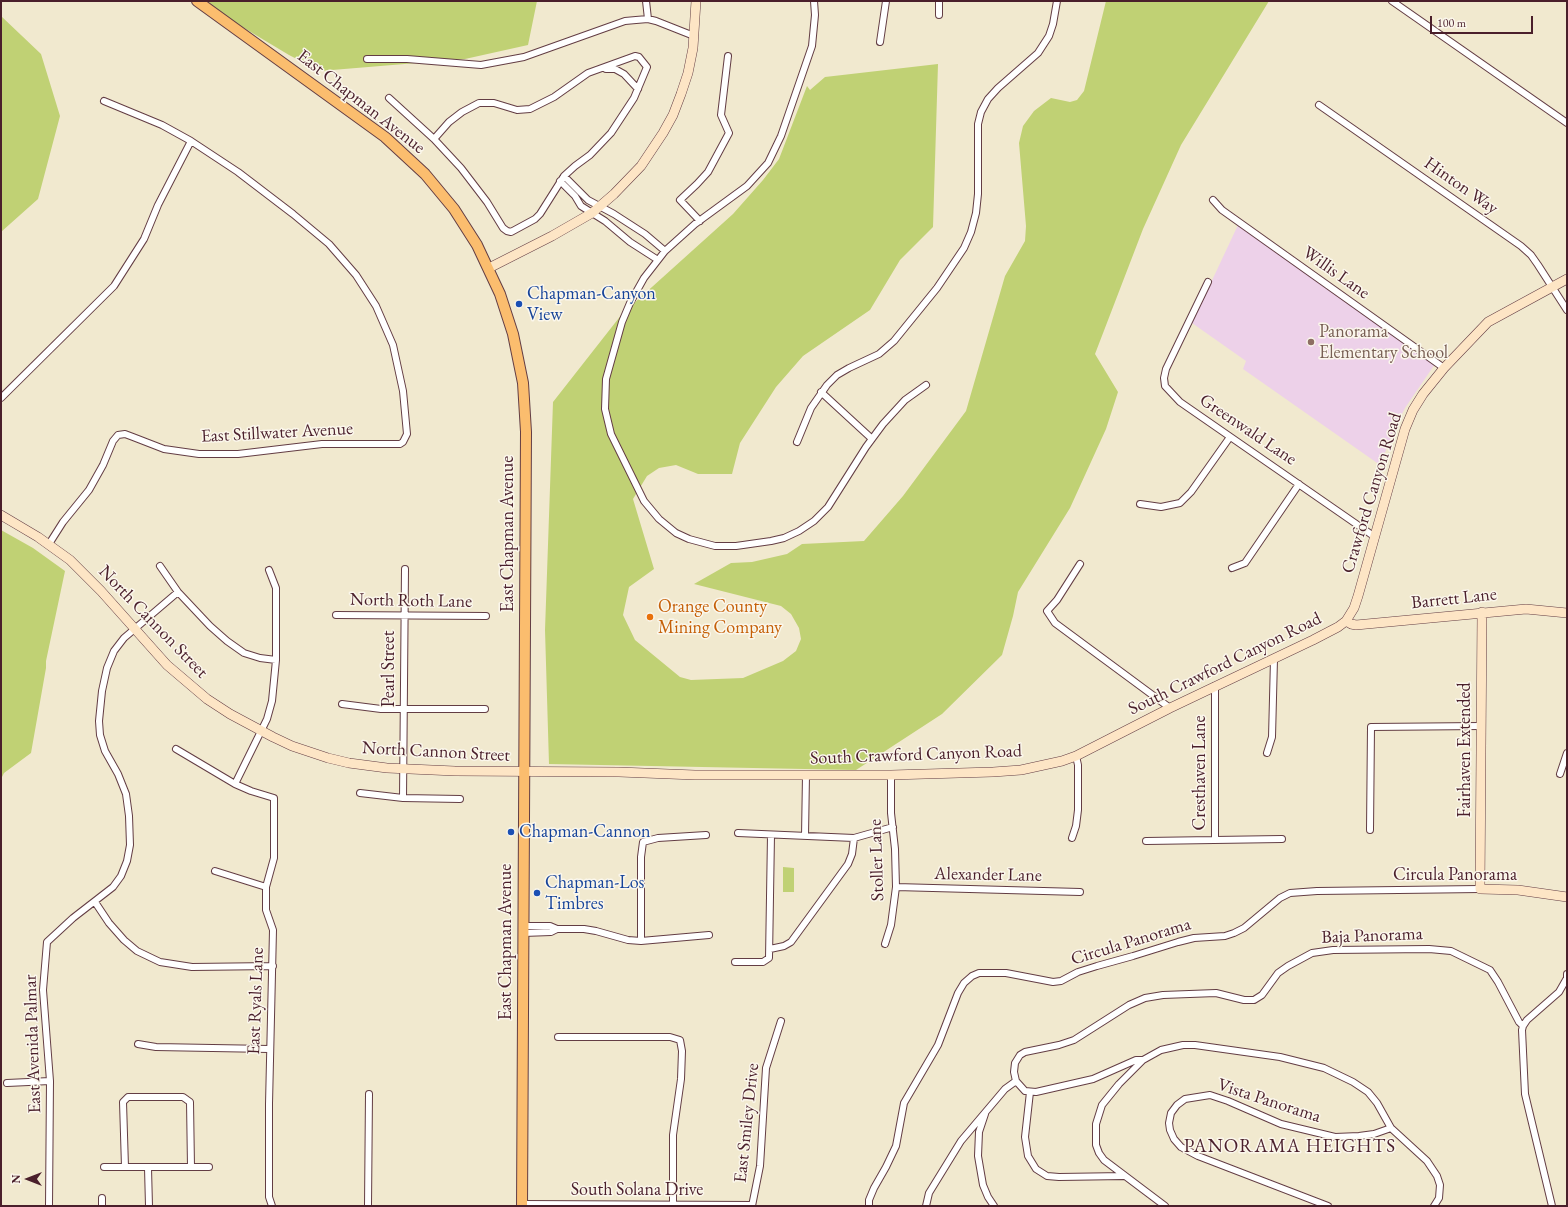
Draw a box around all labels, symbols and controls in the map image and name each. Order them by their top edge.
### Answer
scale bar [1432,8,1535,34]
text: 100 m [1437,15,1466,31]
street label: East Chapman Avenue [293,45,429,159]
street label: Hinton Way [1420,153,1502,219]
street label: Willis Lane [1298,242,1374,304]
place label: Chapman-Canyon View [527,283,656,326]
marker: Chapman-Canyon View [514,299,524,309]
place label: Panorama Elementary School [1319,321,1448,364]
marker: Panorama Elementary School [1306,337,1316,347]
street label: Greenwald Lane [1195,390,1301,470]
street label: Crawford Canyon Road [1337,410,1407,576]
street label: East Stillwater Avenue [200,418,354,448]
street label: East Chapman Avenue [497,456,519,612]
street label: North Cannon Street [94,561,212,683]
street label: Barrett Lane [1410,584,1498,614]
street label: North Roth Lane [350,589,472,613]
place label: Orange County Mining Company [658,596,782,638]
street label: South Crawford Canyon Road [1125,608,1325,720]
marker: Orange County Mining Company [645,612,655,622]
street label: Pearl Street [378,631,400,707]
street label: Fairhaven Extended [1454,682,1476,818]
street label: Cresthaven Lane [1189,715,1211,831]
street label: North Cannon Street [361,737,511,767]
street label: South Crawford Canyon Road [810,741,1022,769]
street label: Stoller Lane [865,819,889,901]
place label: Chapman-Cannon [519,821,651,843]
marker: Chapman-Cannon [506,827,516,837]
street label: Alexander Lane [934,863,1042,887]
street label: East Chapman Avenue [495,864,517,1020]
street label: Circula Panorama [1393,864,1517,886]
place label: Chapman-Los Timbres [545,872,644,914]
marker: Chapman-Los Timbres [532,888,542,898]
street label: Circula Panorama [1068,914,1194,970]
street label: Baja Panorama [1321,923,1423,949]
street label: East Ryals Lane [243,947,269,1055]
street label: East Avenida Palmar [20,974,46,1114]
street label: East Smiley Drive [730,1062,764,1184]
street label: Vista Panorama [1215,1074,1323,1128]
district label: PANORAMA HEIGHTS [1184,1136,1396,1158]
north arrow [8,1159,48,1199]
text: N [9,1175,23,1183]
street label: South Solana Drive [571,1179,703,1201]

